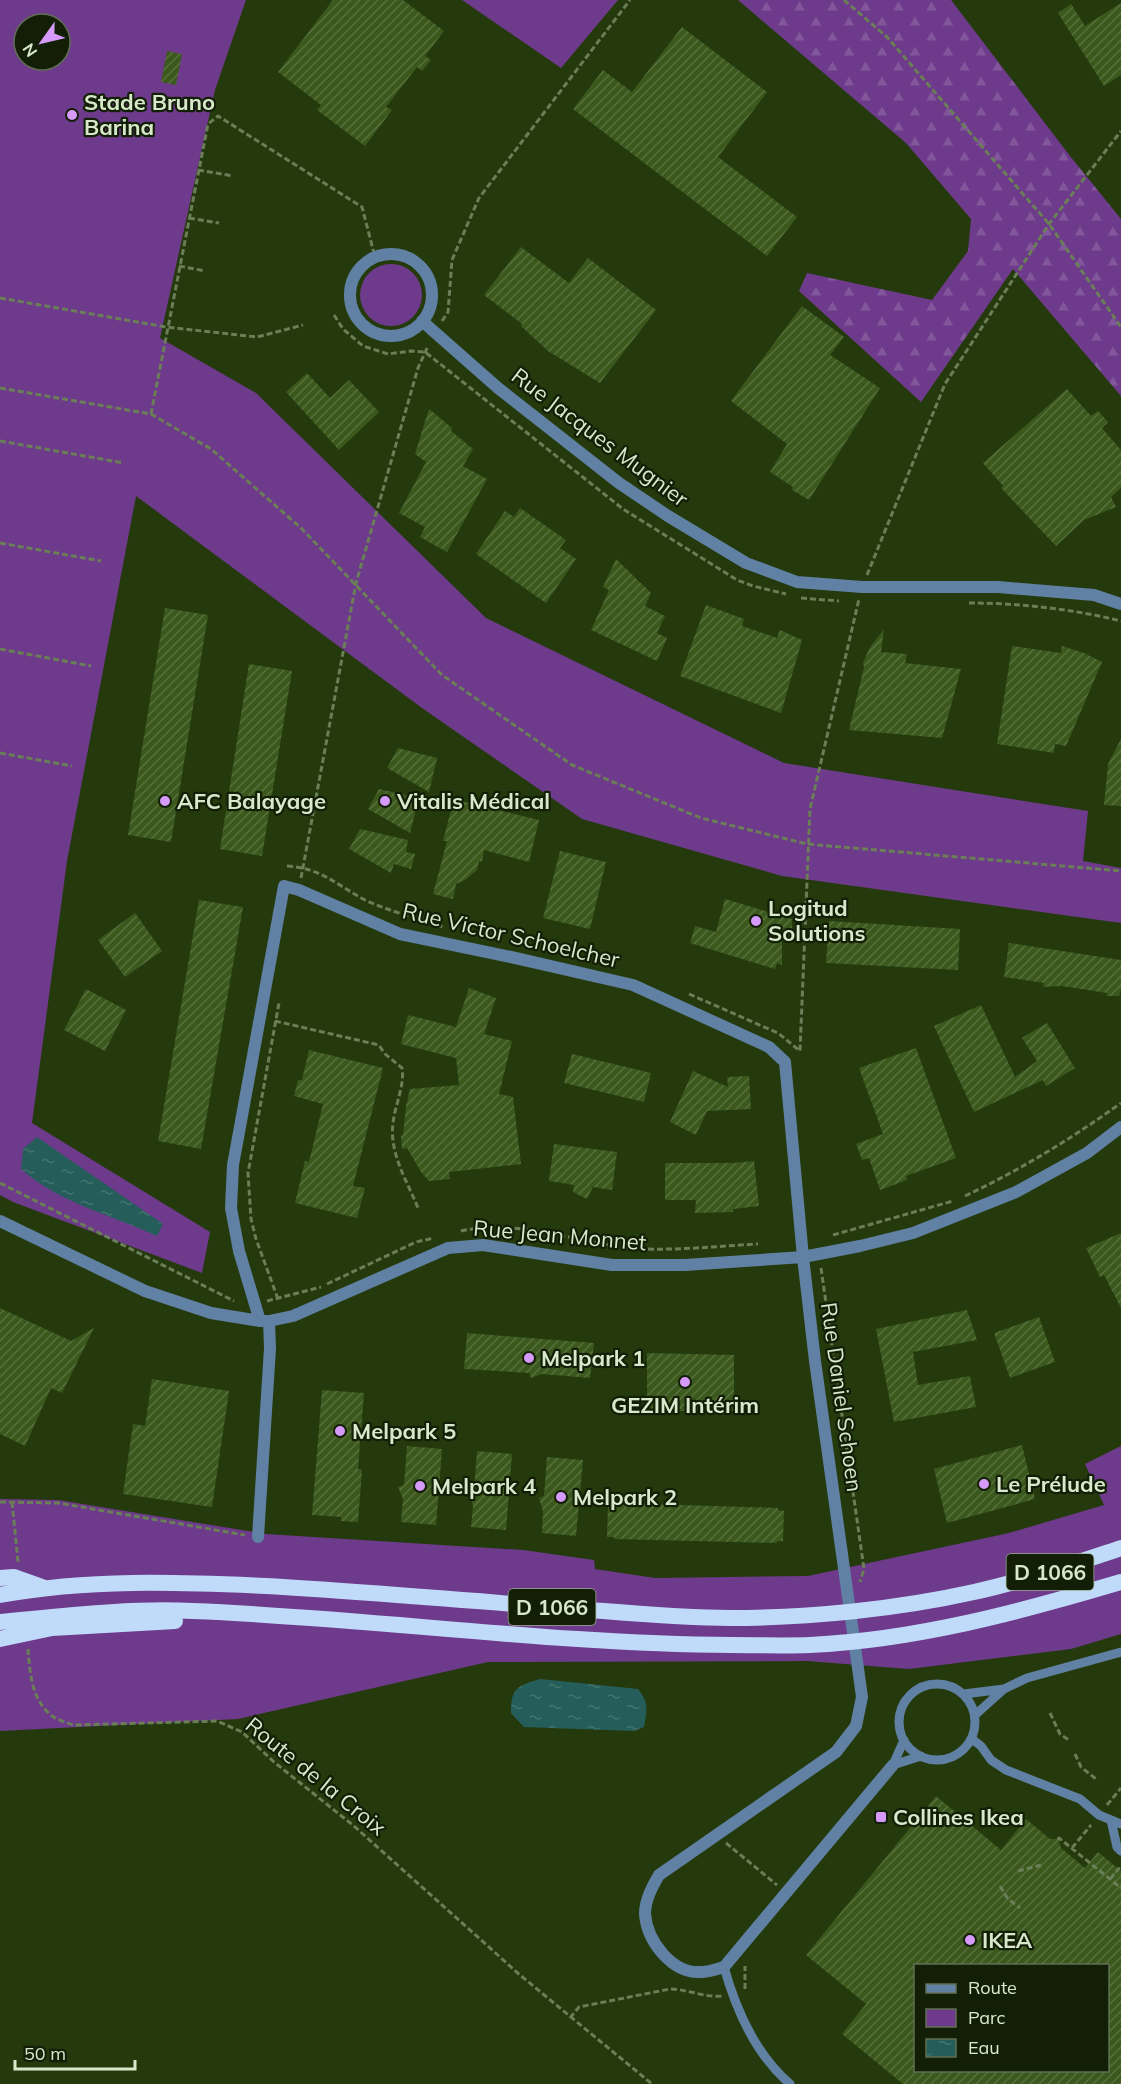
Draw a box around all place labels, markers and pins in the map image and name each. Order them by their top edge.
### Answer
place label: Stade Bruno Barina [84,88,215,141]
marker: Stade Bruno Barina [65,108,79,122]
place label: AFC Balayage [177,787,326,815]
place label: Vitalis Médical [396,787,550,815]
marker: AFC Balayage [158,794,172,808]
marker: Vitalis Médical [378,794,392,808]
place label: Logitud Solutions [768,894,865,947]
marker: Logitud Solutions [749,914,763,928]
place label: Melpark 1 [541,1344,645,1372]
marker: Melpark 1 [522,1351,536,1365]
marker: GEZIM Intérim [678,1375,692,1389]
place label: GEZIM Intérim [611,1391,759,1419]
place label: Melpark 5 [352,1417,456,1445]
marker: Melpark 5 [333,1424,347,1438]
place label: Le Prélude [996,1470,1106,1498]
place label: Melpark 4 [432,1472,536,1500]
marker: Le Prélude [977,1477,991,1491]
marker: Melpark 4 [413,1479,427,1493]
place label: Melpark 2 [573,1483,677,1511]
marker: Melpark 2 [554,1490,568,1504]
place label: Collines Ikea [893,1803,1024,1831]
marker: Collines Ikea [874,1810,888,1824]
place label: IKEA [982,1926,1033,1954]
marker: IKEA [963,1933,977,1947]

